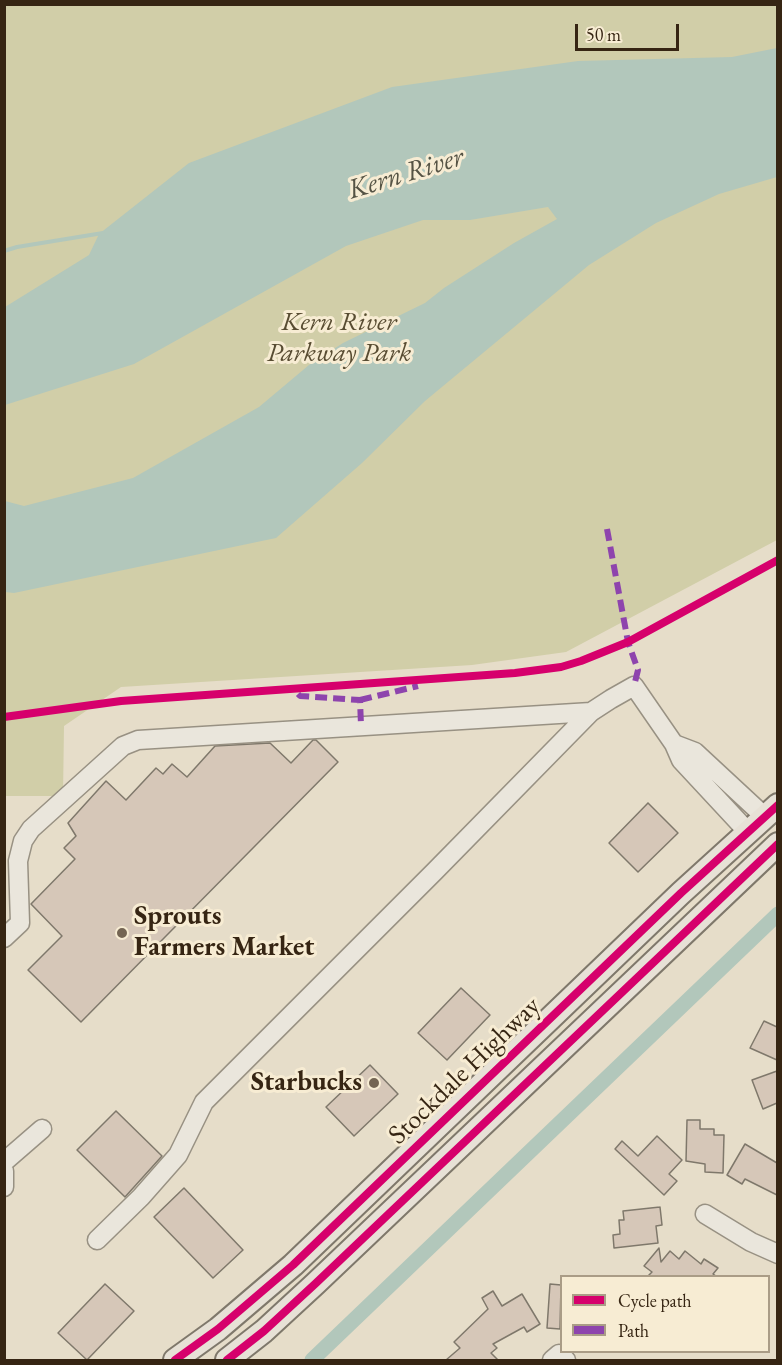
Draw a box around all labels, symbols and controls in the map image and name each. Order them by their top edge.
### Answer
scale bar [578,12,682,50]
text: 50 m [586,23,621,46]
water label: Kern River [344,141,468,207]
park label: Kern River Parkway Park [267,307,411,370]
place label: Sprouts Farmers Market [134,901,314,964]
marker: Sprouts Farmers Market [115,926,129,940]
street label: Stockdale Highway [382,990,548,1152]
place label: Starbucks [251,1067,362,1099]
marker: Starbucks [367,1076,381,1090]
legend [560,1275,770,1353]
text: Cycle path [618,1289,692,1312]
text: Path [618,1319,649,1342]

